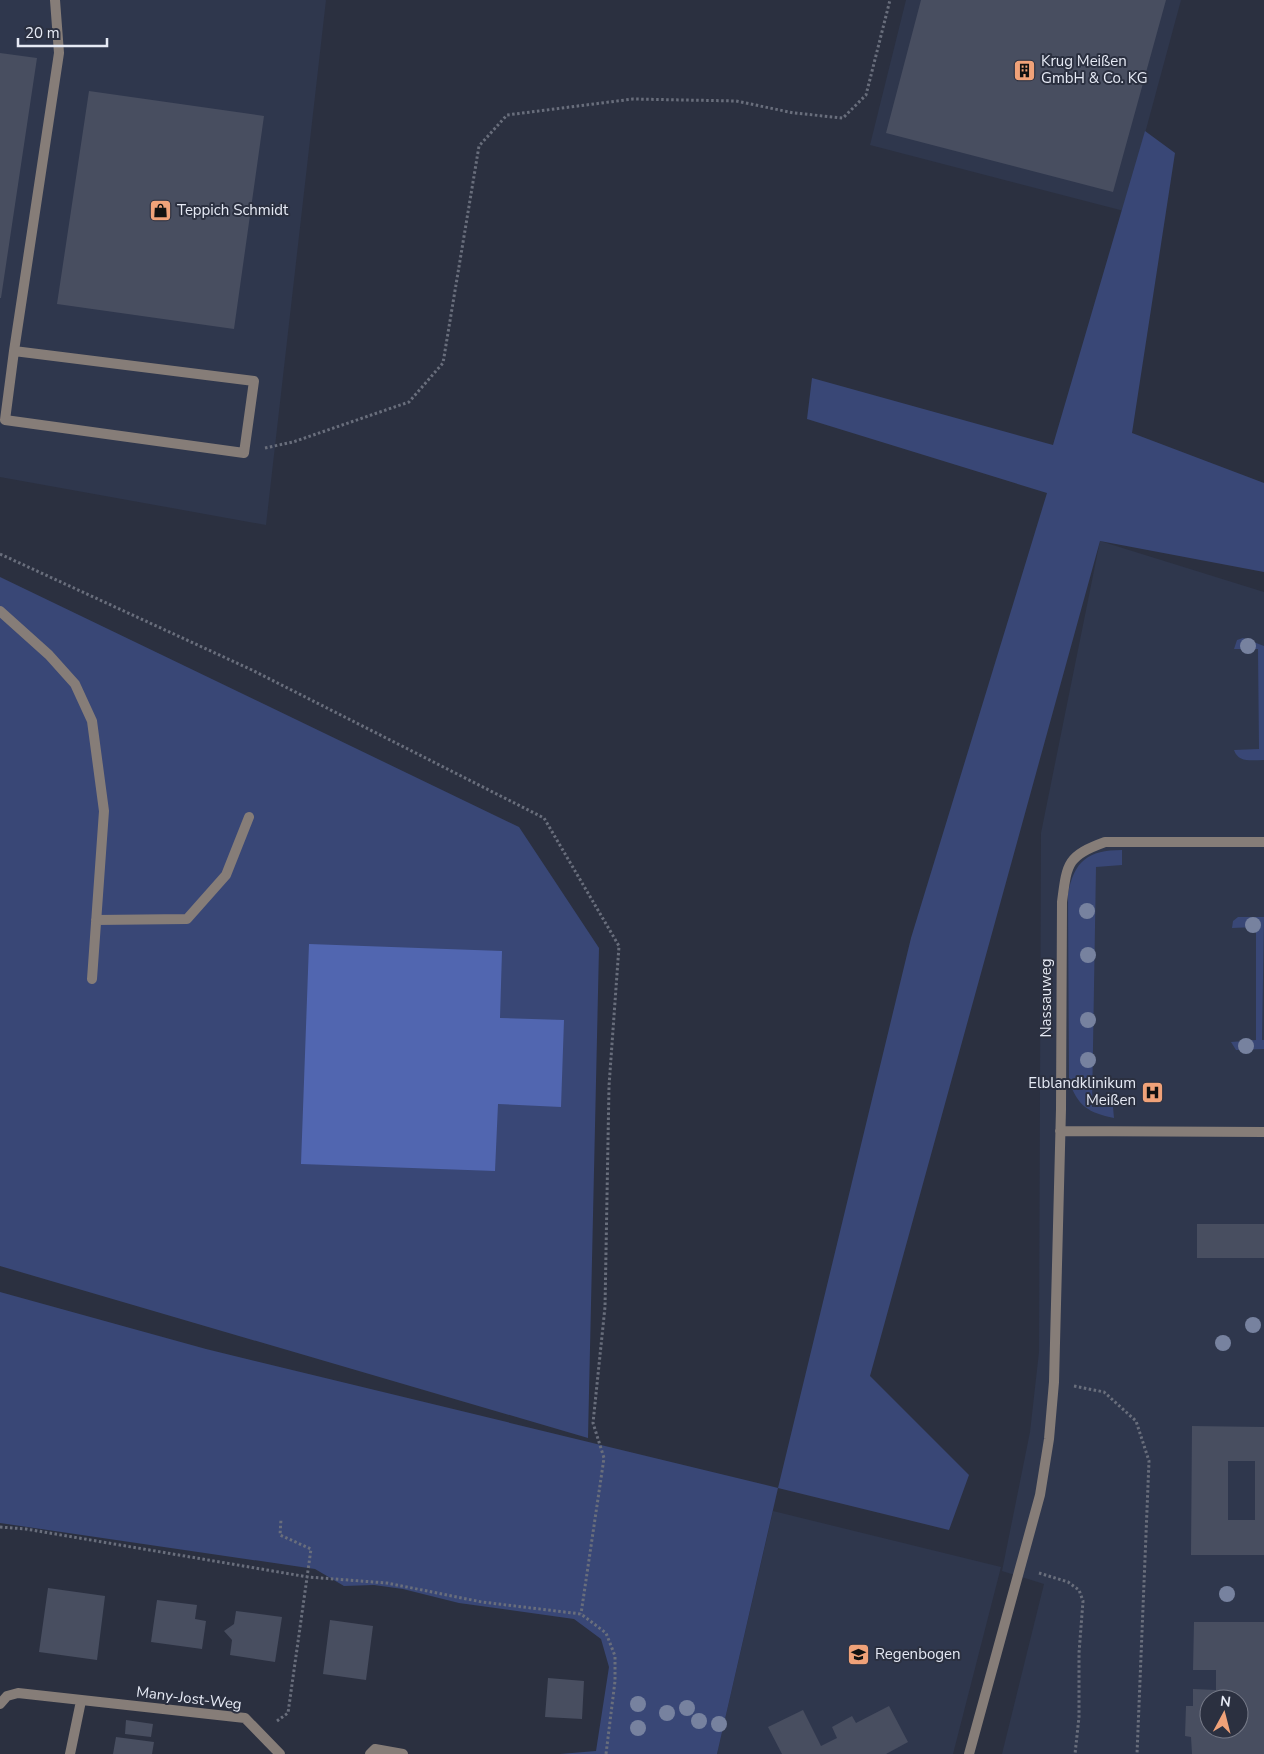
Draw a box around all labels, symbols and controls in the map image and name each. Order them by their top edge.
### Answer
scale bar [18,15,106,47]
text: 20 m [25,23,60,43]
place label: Krug Meißen GmbH & Co. KG [1041,51,1148,88]
building icon: Krug Meißen GmbH & Co. KG [1013,58,1037,82]
shop icon: Teppich Schmidt [149,198,173,222]
place label: Teppich Schmidt [177,200,289,220]
street label: Nassauweg [1036,958,1056,1038]
place label: Elblandklinikum Meißen [1028,1073,1136,1110]
hospital icon: Elblandklinikum Meißen [1140,1080,1164,1104]
school or university icon: Regenbogen [847,1642,871,1666]
place label: Regenbogen [875,1644,961,1664]
street label: Many-Jost-Weg [135,1682,243,1714]
north arrow [1199,1689,1249,1739]
text: N [1219,1692,1232,1712]

